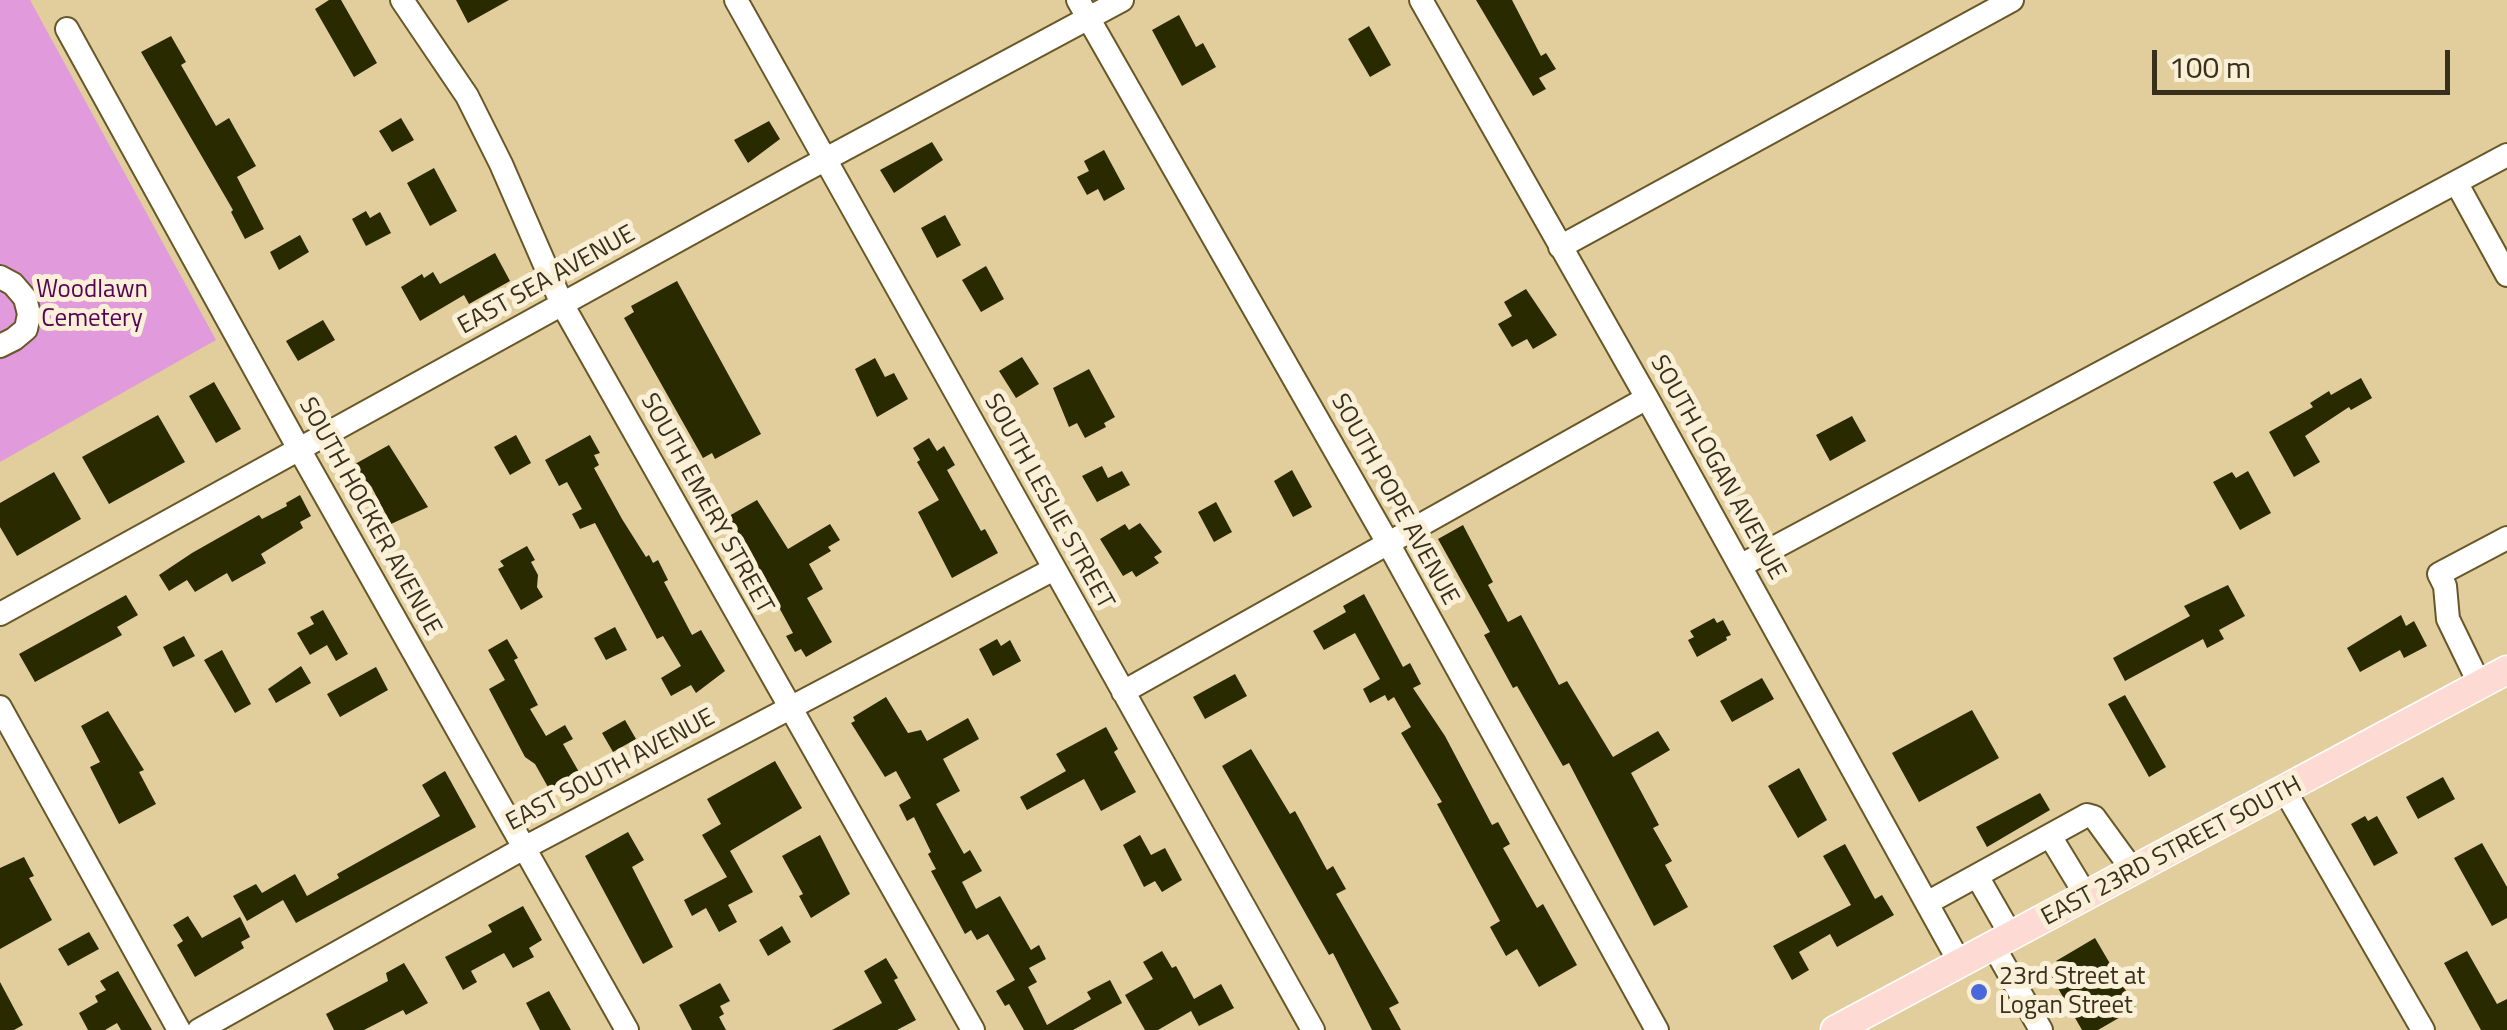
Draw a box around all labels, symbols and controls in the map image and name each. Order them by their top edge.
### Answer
scale bar [2157,30,2454,92]
text: 100 m [2169,44,2251,90]
street label: EAST SEA AVENUE [453,220,641,342]
park label: Woodlawn Cemetery [36,276,148,335]
street label: SOUTH LOGAN AVENUE [1643,351,1791,585]
street label: SOUTH EMERY STREET [633,389,779,619]
street label: SOUTH LESLIE STREET [976,389,1120,615]
street label: SOUTH POPE AVENUE [1324,389,1464,611]
street label: SOUTH HOCKER AVENUE [291,393,447,641]
street label: EAST SOUTH AVENUE [502,703,720,839]
street label: EAST 23RD STREET SOUTH [2037,771,2307,933]
place label: 23rd Street at Logan Street [1999,963,2145,1022]
marker: 23rd Street at Logan Street [1968,981,1990,1003]

